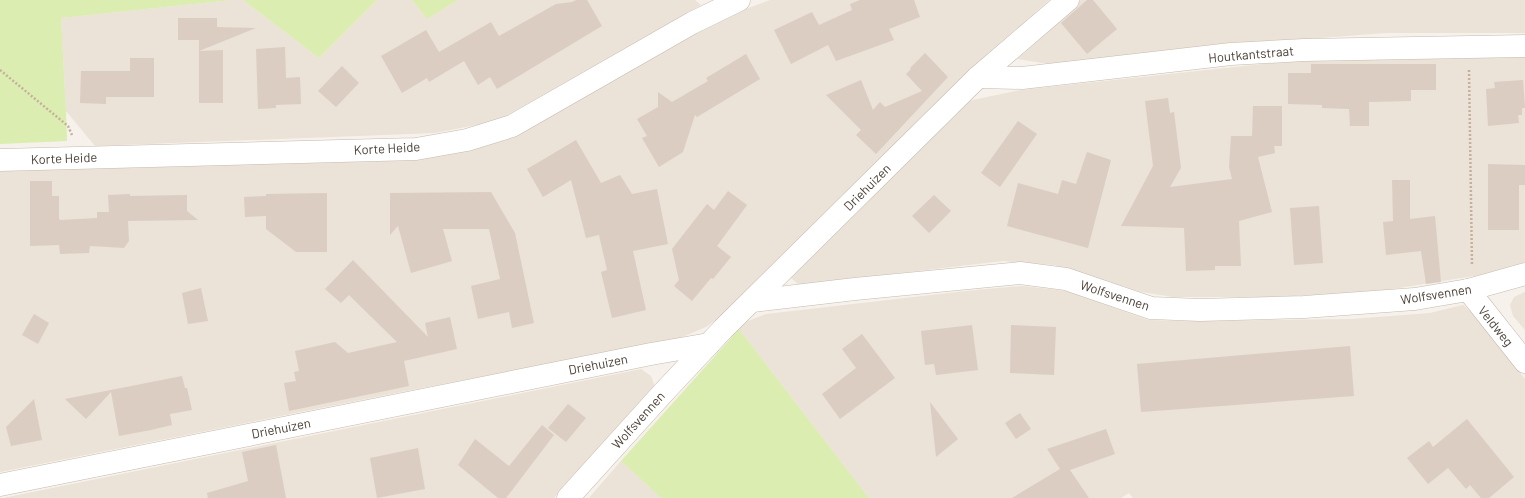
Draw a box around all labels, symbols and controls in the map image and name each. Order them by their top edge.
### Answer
street label: Houtkantstraat [1208,42,1294,66]
street label: Korte Heide [353,138,421,158]
street label: Korte Heide [30,149,98,167]
street label: Driehuizen [840,160,894,214]
street label: Wolfsvennen [1078,276,1152,314]
street label: Wolfsvennen [1399,280,1473,308]
street label: Veldweg [1475,303,1517,349]
street label: Driehuizen [567,350,629,378]
street label: Wolfsvennen [608,388,668,452]
street label: Driehuizen [250,414,312,442]

